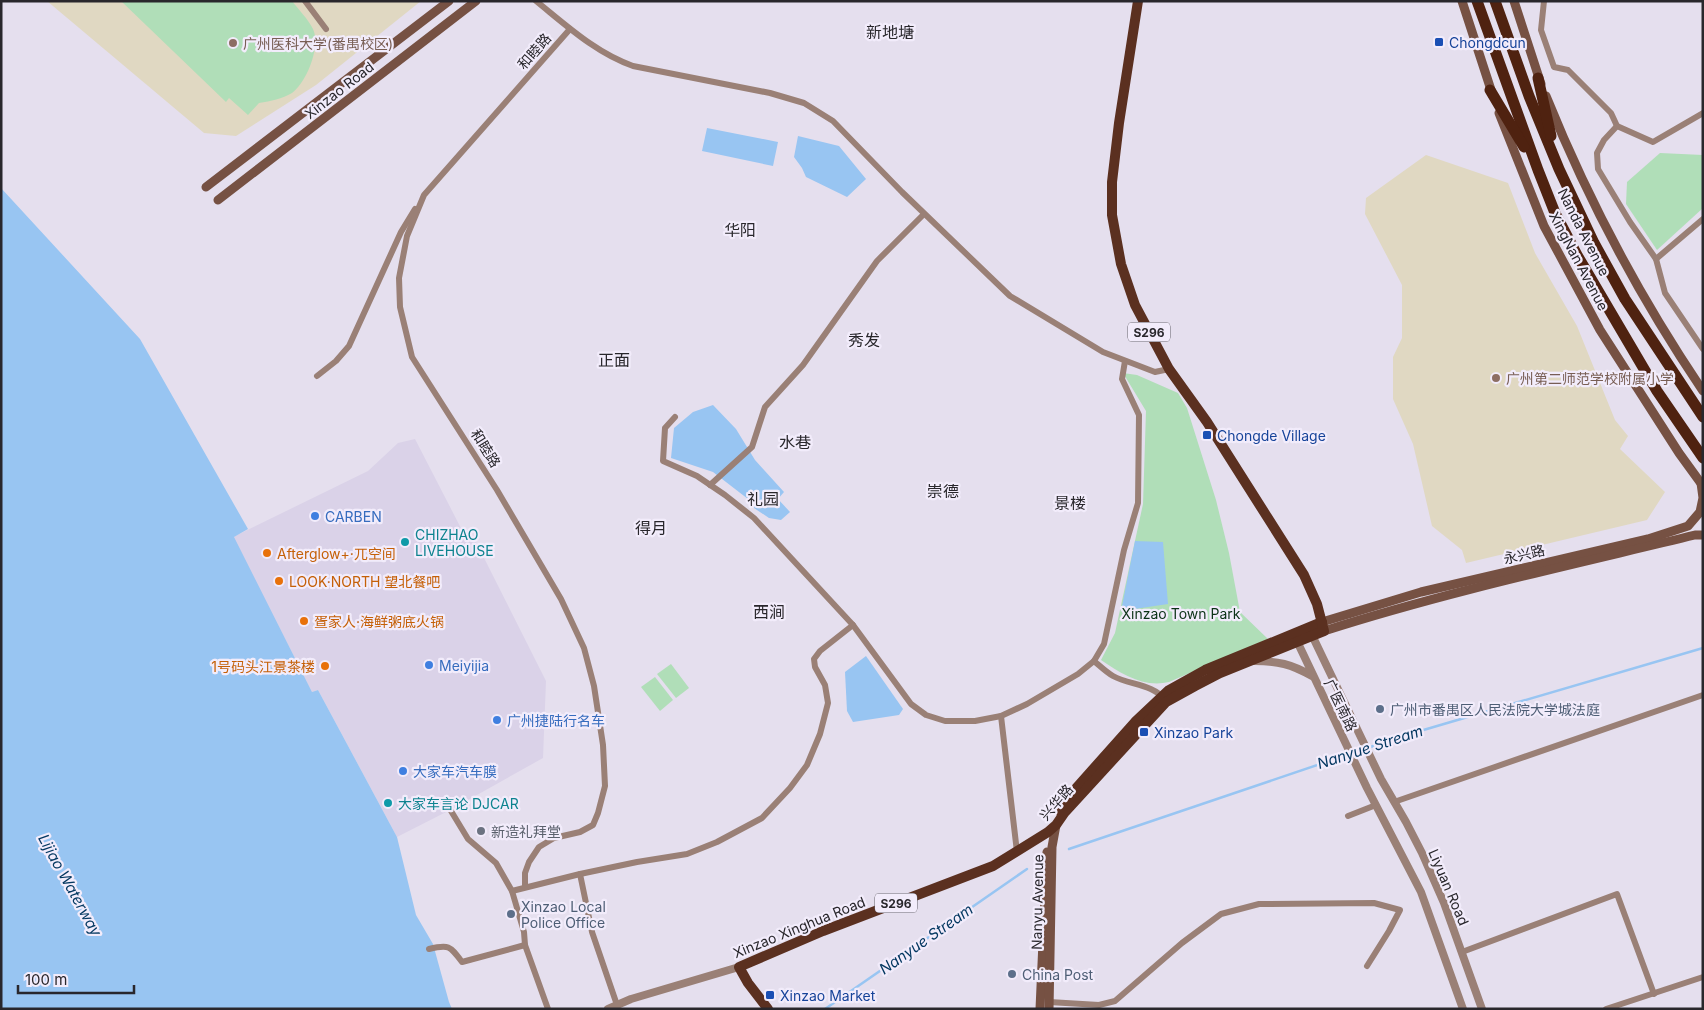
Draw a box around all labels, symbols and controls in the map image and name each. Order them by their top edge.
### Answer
district label: 新地塘 [866,22,914,42]
street label: 和睦路 [514,30,554,72]
place label: Chongdcun [1449,34,1526,51]
place label: 广州医科大学(番禺校区) [243,35,393,52]
marker: Chongdcun [1433,36,1445,48]
marker: 广州医科大学(番禺校区) [227,37,239,49]
street label: Xinzao Road [301,58,377,122]
street label: Nanda Avenue [1555,185,1613,279]
street label: XingNan Avenue [1546,209,1612,313]
district label: 华阳 [724,220,756,240]
road number: S296 [1128,322,1170,342]
district label: 秀发 [848,330,880,350]
district label: 正面 [598,350,630,370]
place label: 广州第二师范学校附属小学 [1506,370,1674,387]
marker: 广州第二师范学校附属小学 [1490,372,1502,384]
street label: 和睦路 [468,426,504,470]
place label: Chongde Village [1217,427,1326,444]
marker: Chongde Village [1201,429,1213,441]
district label: 水巷 [779,432,811,452]
district label: 崇德 [927,481,959,501]
district label: 礼园 [747,489,779,509]
district label: 景楼 [1054,493,1086,513]
place label: CARBEN [325,508,382,525]
marker: CARBEN [309,510,321,522]
district label: 得月 [635,518,667,538]
place label: CHIZHAO LIVEHOUSE [415,526,494,559]
marker: CHIZHAO LIVEHOUSE [399,536,411,548]
street label: 永兴路 [1502,541,1546,567]
place label: Afterglow+·兀空间 [277,545,396,562]
marker: Afterglow+·兀空间 [261,547,273,559]
place label: LOOK·NORTH 望北餐吧 [289,573,440,590]
marker: LOOK·NORTH 望北餐吧 [273,575,285,587]
district label: 西涧 [753,602,785,622]
park label: Xinzao Town Park [1122,605,1241,622]
place label: 疍家人·海鲜粥底火锅 [314,613,444,630]
marker: 疍家人·海鲜粥底火锅 [298,615,310,627]
place label: Meiyijia [439,657,489,674]
place label: 1号码头江景茶楼 [211,658,315,675]
marker: Meiyijia [423,659,435,671]
marker: 1号码头江景茶楼 [319,660,331,672]
street label: 广医南路 [1321,676,1361,734]
place label: 广州市番禺区人民法院大学城法庭 [1390,701,1600,718]
marker: 广州市番禺区人民法院大学城法庭 [1374,703,1386,715]
place label: 广州捷陆行名车 [507,712,605,729]
marker: 广州捷陆行名车 [491,714,503,726]
water label: Nanyue Stream [1315,721,1425,773]
place label: Xinzao Park [1154,724,1233,741]
marker: Xinzao Park [1138,726,1150,738]
place label: 大家车汽车膜 [413,763,497,780]
marker: 大家车汽车膜 [397,765,409,777]
street label: 兴华路 [1036,781,1076,823]
place label: 大家车言论 DJCAR [398,795,519,812]
marker: 大家车言论 DJCAR [382,797,394,809]
place label: 新造礼拜堂 [491,823,561,840]
marker: 新造礼拜堂 [475,825,487,837]
water label: Lijiao Waterway [34,831,106,940]
street label: Liyuan Road [1425,846,1473,928]
street label: Nanyu Avenue [1028,854,1046,950]
street label: Xinzao Xinghua Road [730,893,868,961]
road number: S296 [875,894,917,912]
place label: Xinzao Local Police Office [521,898,606,931]
water label: Nanyue Stream [875,900,977,978]
marker: Xinzao Local Police Office [505,908,517,920]
scale bar [18,962,134,994]
place label: China Post [1022,966,1094,983]
marker: China Post [1006,968,1018,980]
text: 100 m [25,970,67,989]
place label: Xinzao Market [780,987,876,1004]
marker: Xinzao Market [764,989,776,1001]

